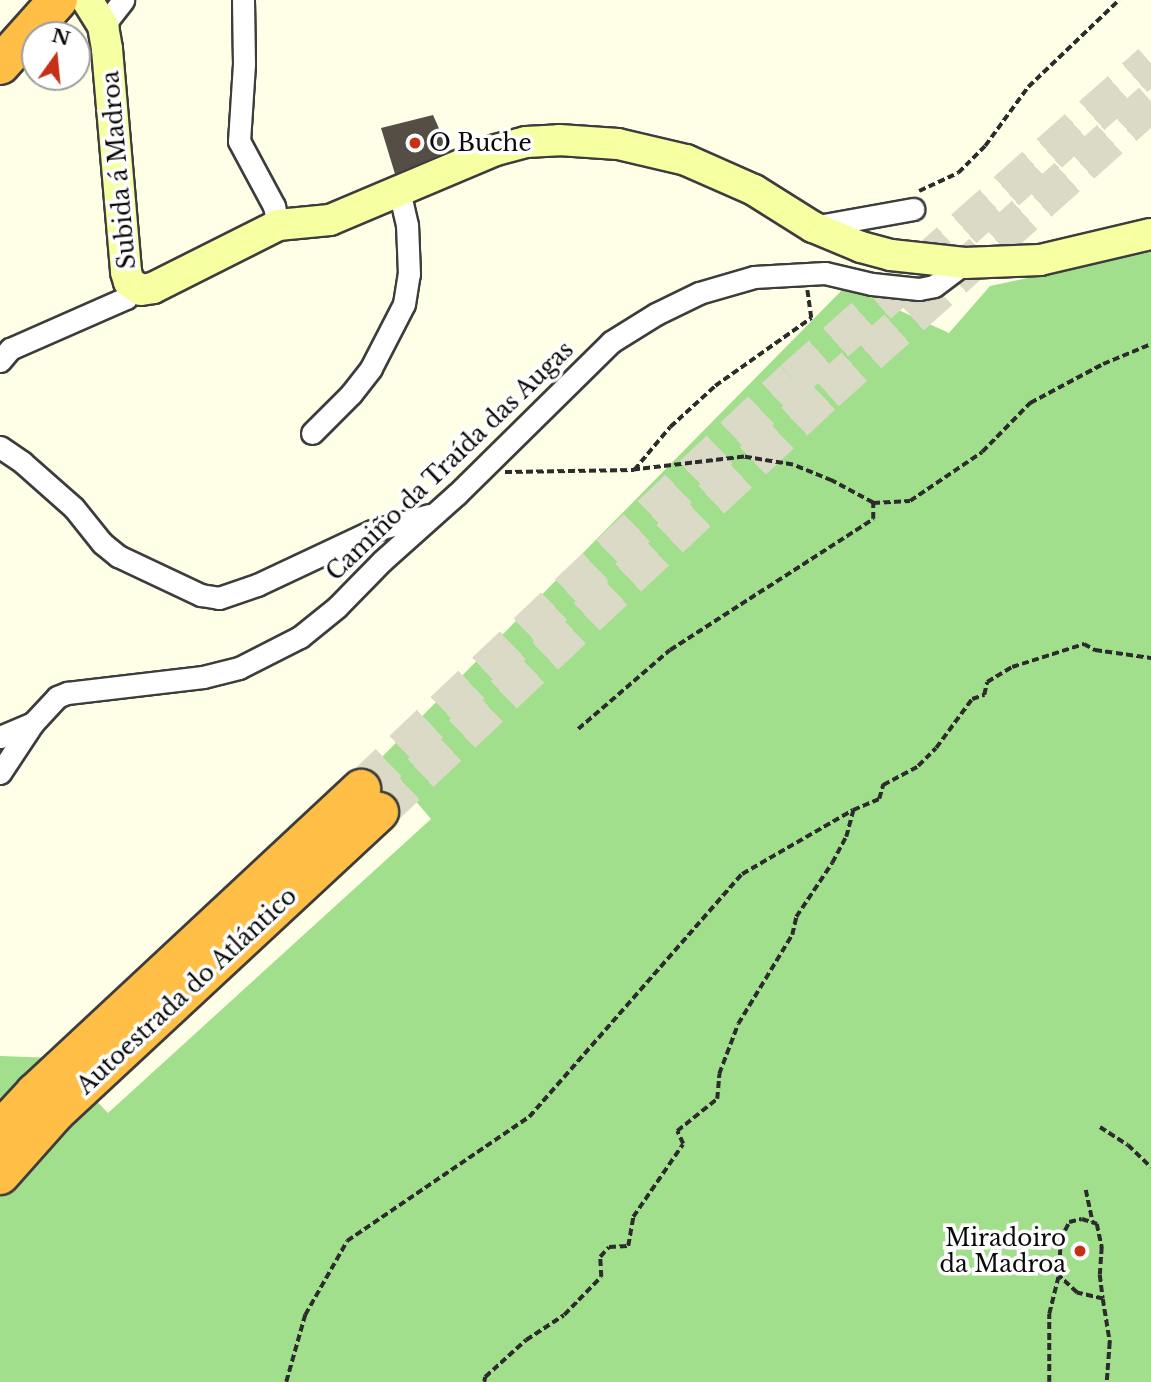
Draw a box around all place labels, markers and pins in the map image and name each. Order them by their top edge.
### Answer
place label: O Buche [429,129,532,157]
marker: O Buche [407,135,423,151]
place label: Miradoiro da Madroa [939,1224,1066,1278]
marker: Miradoiro da Madroa [1072,1243,1088,1259]

